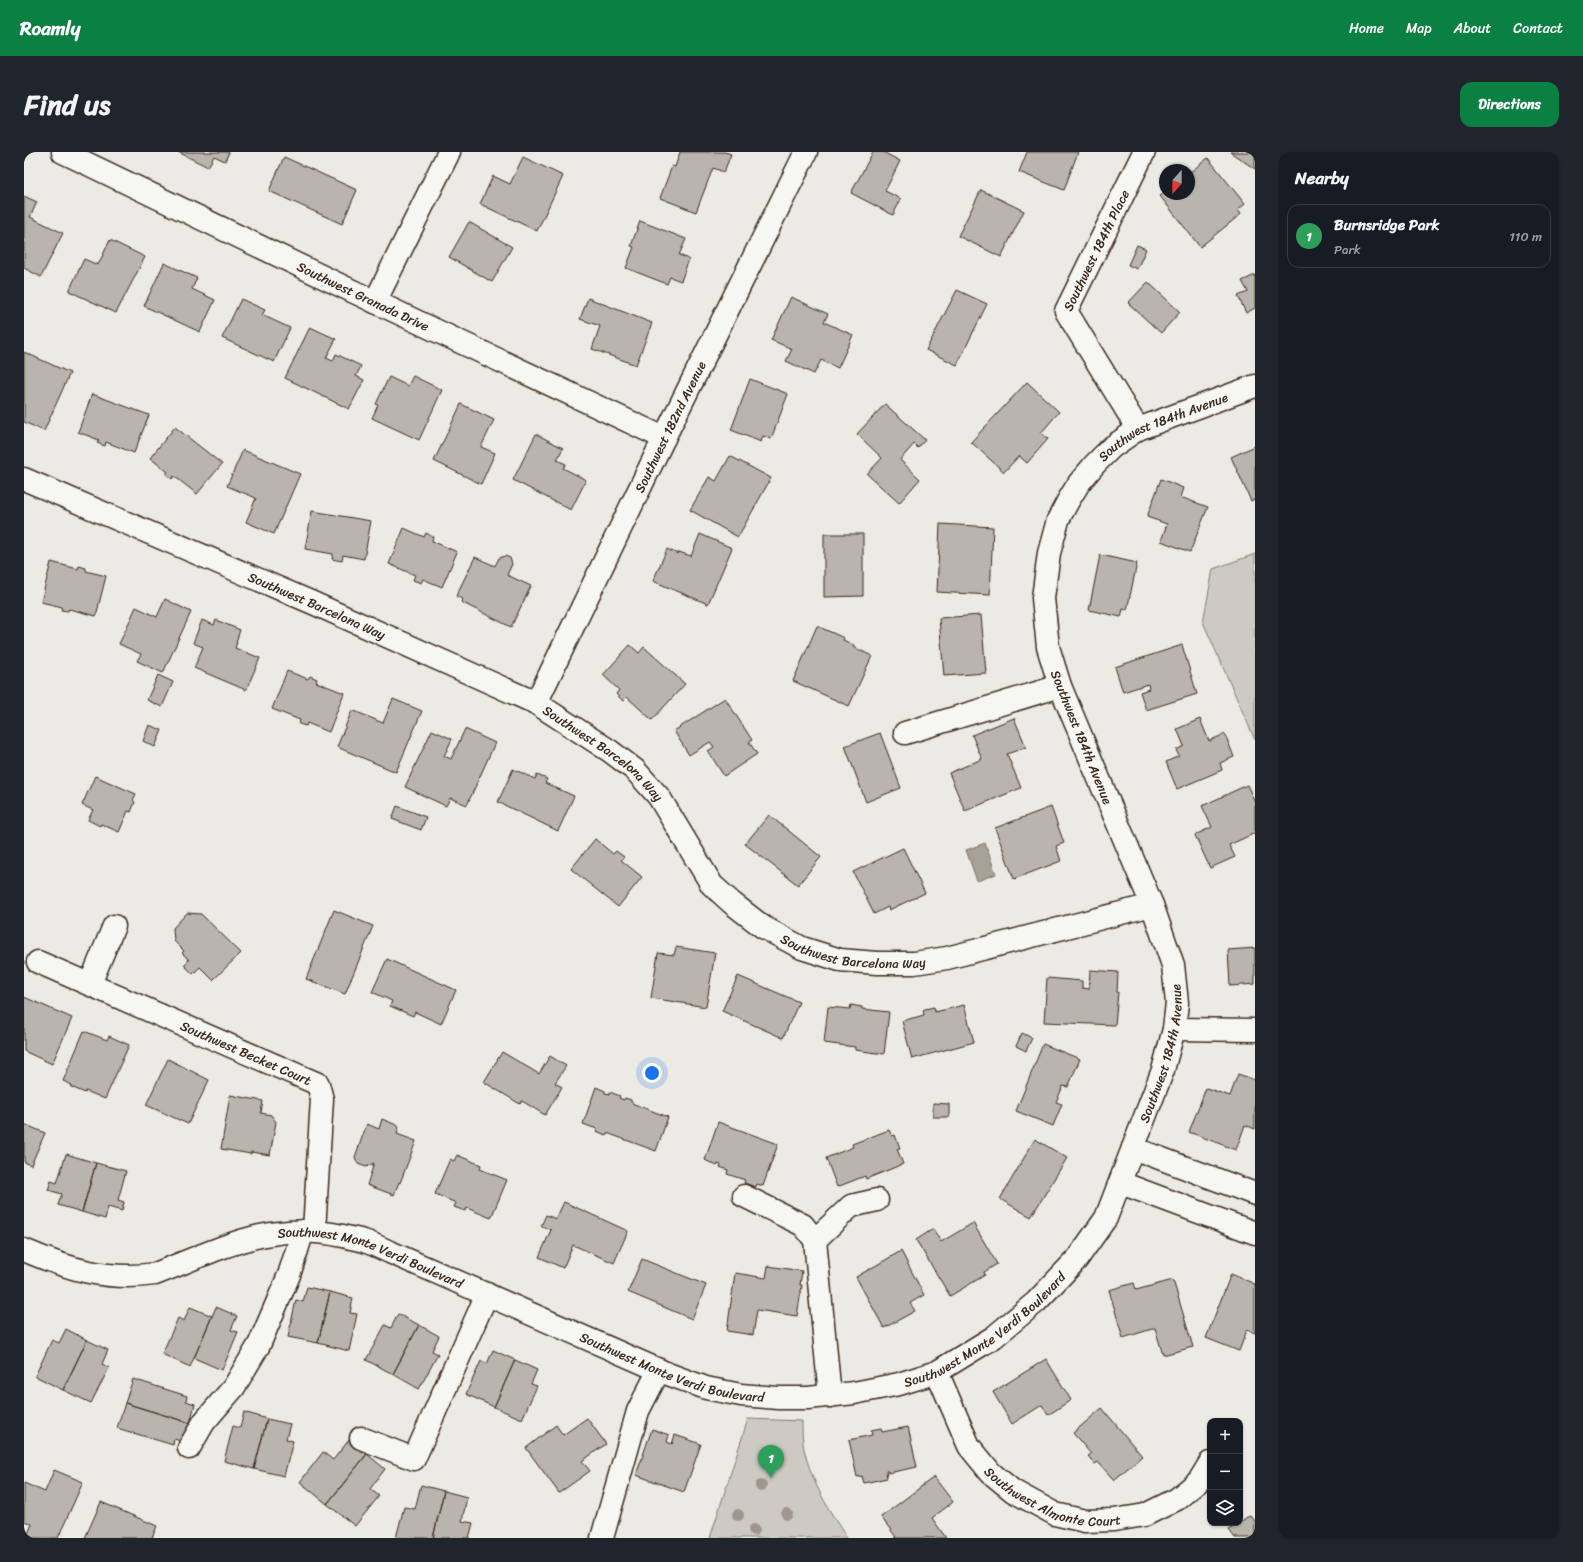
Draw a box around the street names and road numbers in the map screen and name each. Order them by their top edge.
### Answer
street label: Southwest 184th Place [1057,185,1136,315]
street label: Southwest Granada Drive [293,255,433,338]
street label: Southwest 182nd Avenue [628,357,713,497]
street label: Southwest 184th Avenue [1092,386,1231,467]
street label: Southwest Barcelona Way [244,565,390,646]
street label: Southwest 184th Avenue [1044,667,1119,808]
street label: Southwest Barcelona Way [538,699,669,807]
street label: Southwest Barcelona Way [776,927,927,975]
street label: Southwest 184th Avenue [1133,983,1189,1126]
street label: Southwest Becket Court [177,1014,316,1092]
street label: Southwest Monte Verdi Boulevard [276,1220,468,1295]
street label: Southwest Monte Verdi Boulevard [901,1266,1072,1394]
street label: Southwest Monte Verdi Boulevard [576,1326,766,1409]
street label: Southwest Almonte Court [978,1462,1123,1533]

